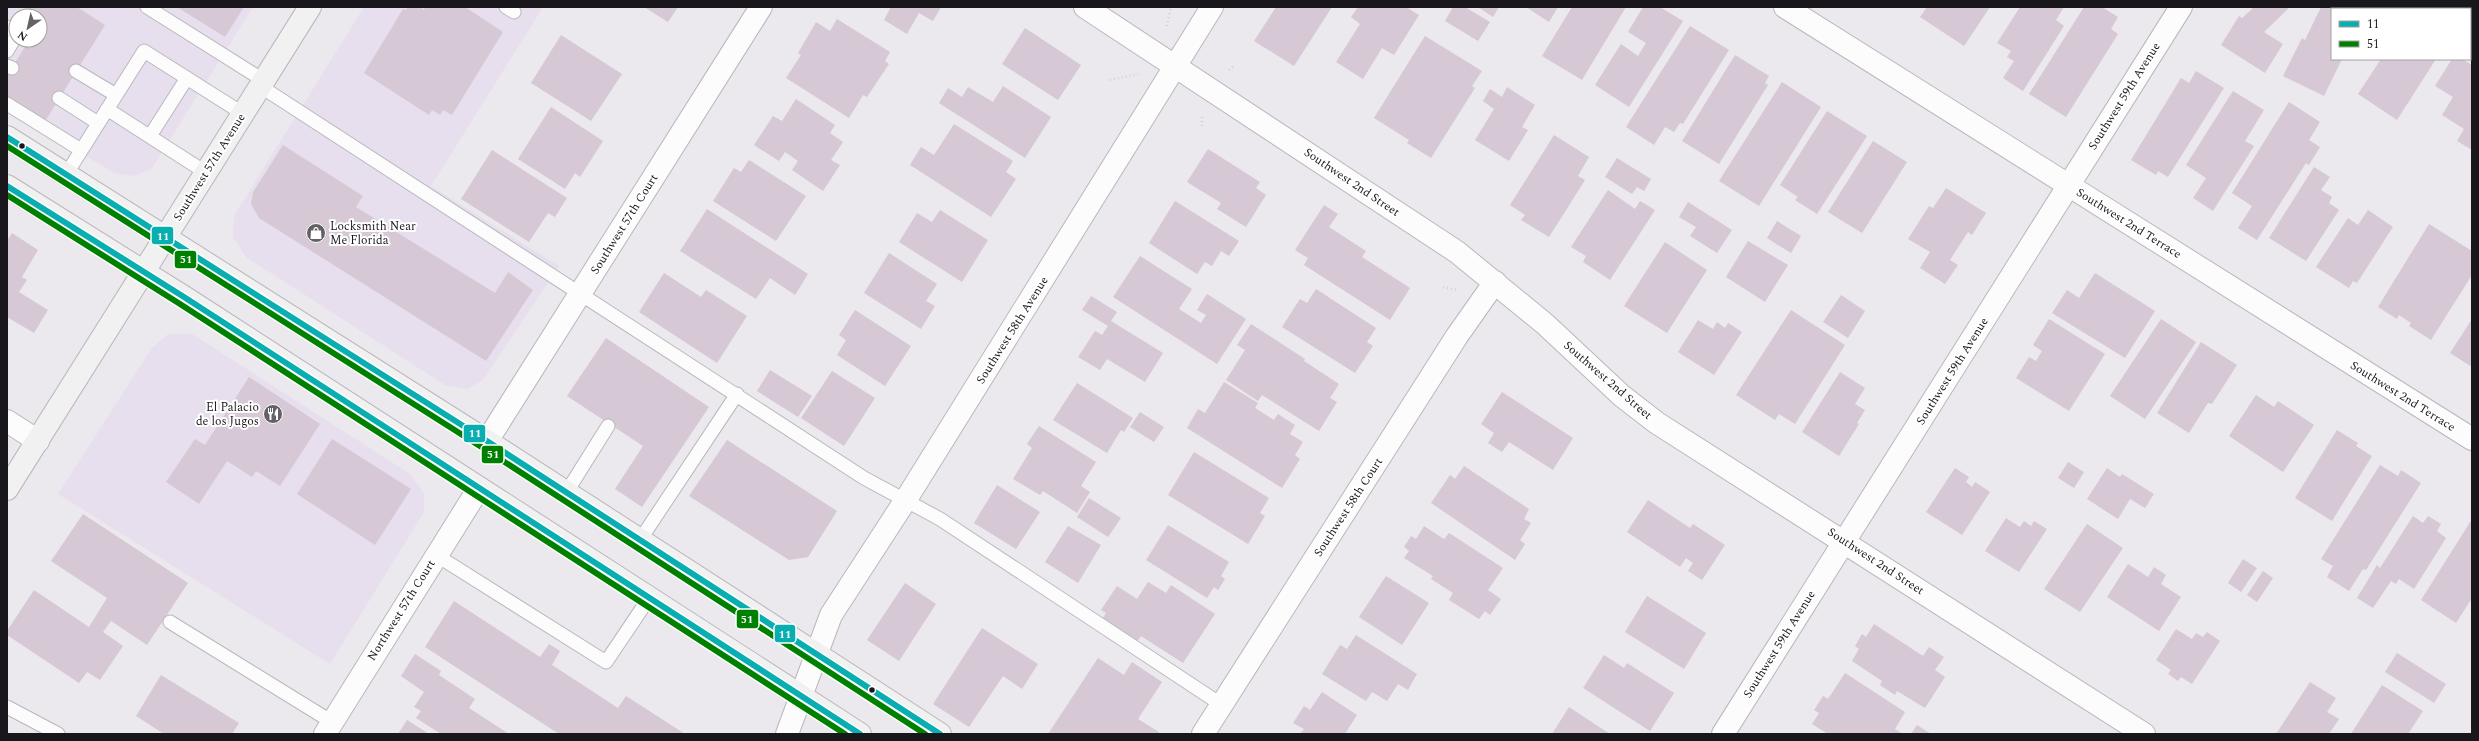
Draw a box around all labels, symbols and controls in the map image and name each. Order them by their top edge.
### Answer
north arrow [8,8,48,48]
legend [2331,8,2471,60]
text: 11 [2367,15,2379,34]
text: N [14,26,31,45]
text: 51 [2367,35,2379,54]
street label: Southwest 59th Avenue [2084,39,2165,154]
street label: Southwest 57th Avenue [169,110,250,225]
unlabelled marker [17,141,27,151]
street label: Southwest 2nd Street [1300,143,1404,222]
street label: Southwest 57th Court [586,170,663,278]
street label: Southwest 2nd Terrace [2072,183,2185,264]
place label: Locksmith Near Me Florida [330,217,416,250]
shop icon: Locksmith Near Me Florida [305,222,327,244]
line badge: 11 [151,226,174,245]
text: 11 [157,228,169,245]
line badge: 51 [174,250,197,269]
text: 51 [180,251,192,268]
street label: Southwest 58th Avenue [972,273,1053,388]
street label: Southwest 59th Avenue [1912,314,1993,429]
street label: Southwest 2nd Street [1559,336,1656,424]
street label: Southwest 2nd Terrace [2346,356,2459,437]
place label: El Palacio de los Jugos [196,398,259,431]
restaurant icon: El Palacio de los Jugos [262,403,284,425]
line badge: 11 [463,424,486,443]
text: 11 [469,425,481,442]
line badge: 51 [481,445,504,464]
text: 51 [487,446,499,463]
street label: Southwest 58th Court [1309,454,1388,561]
street label: Southwest 2nd Street [1823,523,1928,600]
street label: Northwest 57th Court [363,556,440,665]
street label: Southwest 59th Avenue [1739,587,1820,702]
line badge: 51 [736,609,759,629]
text: 51 [741,611,753,628]
line badge: 11 [774,624,796,643]
text: 11 [779,626,791,643]
unlabelled marker [867,685,877,695]

